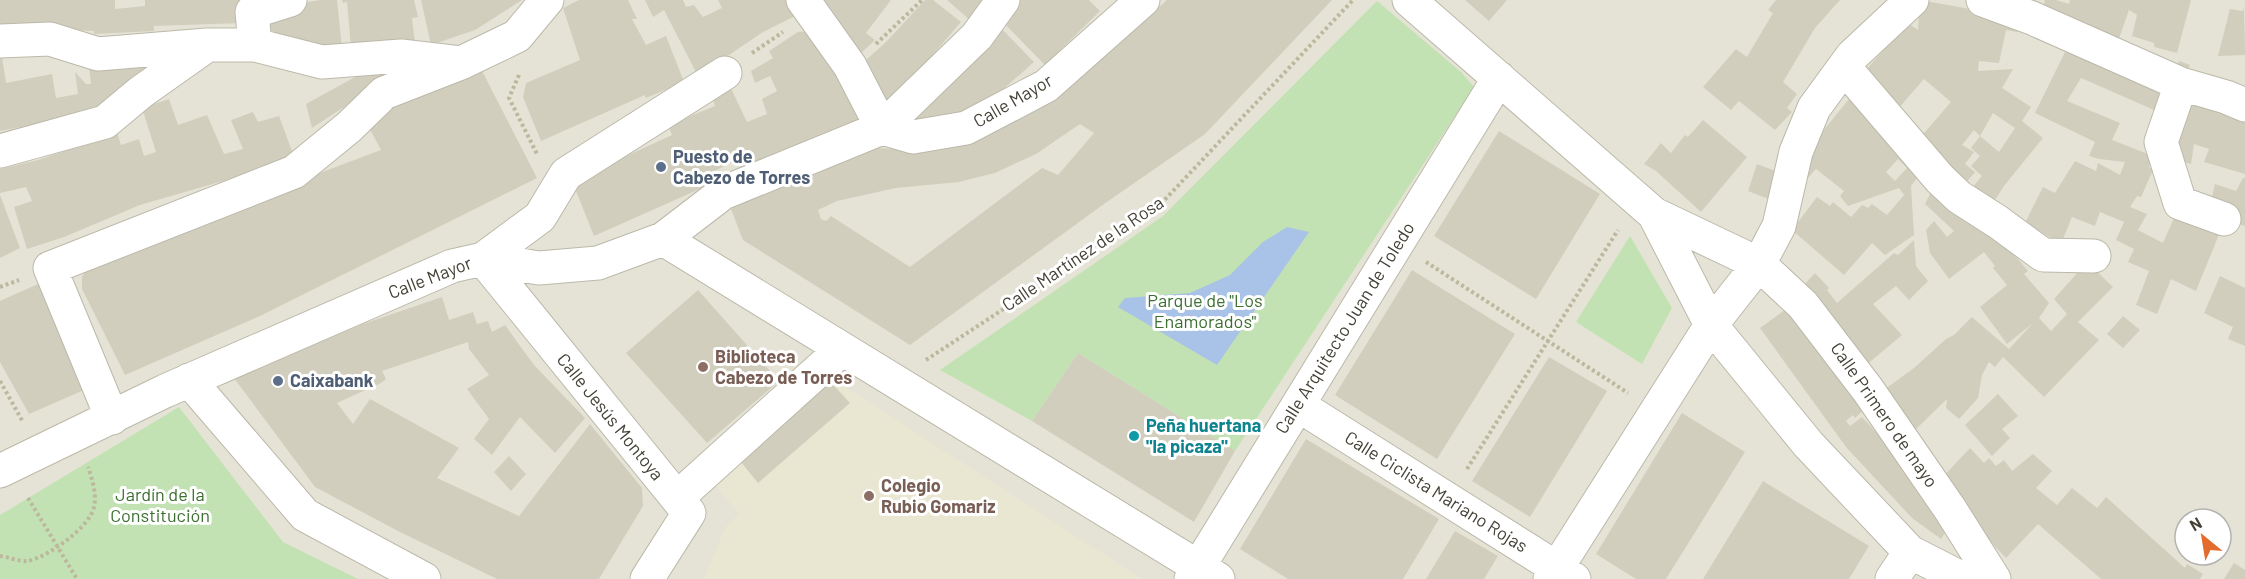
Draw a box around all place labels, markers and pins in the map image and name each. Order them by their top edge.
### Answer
place label: Puesto de Cabezo de Torres [673,145,810,188]
marker: Puesto de Cabezo de Torres [654,160,668,174]
place label: Biblioteca Cabezo de Torres [715,345,852,388]
marker: Biblioteca Cabezo de Torres [696,360,710,374]
place label: Caixabank [290,369,374,391]
marker: Caixabank [271,374,285,388]
place label: Peña huertana "la picaza" [1146,414,1261,457]
marker: Peña huertana "la picaza" [1127,429,1141,443]
place label: Colegio Rubio Gomariz [881,474,996,517]
marker: Colegio Rubio Gomariz [862,489,876,503]

